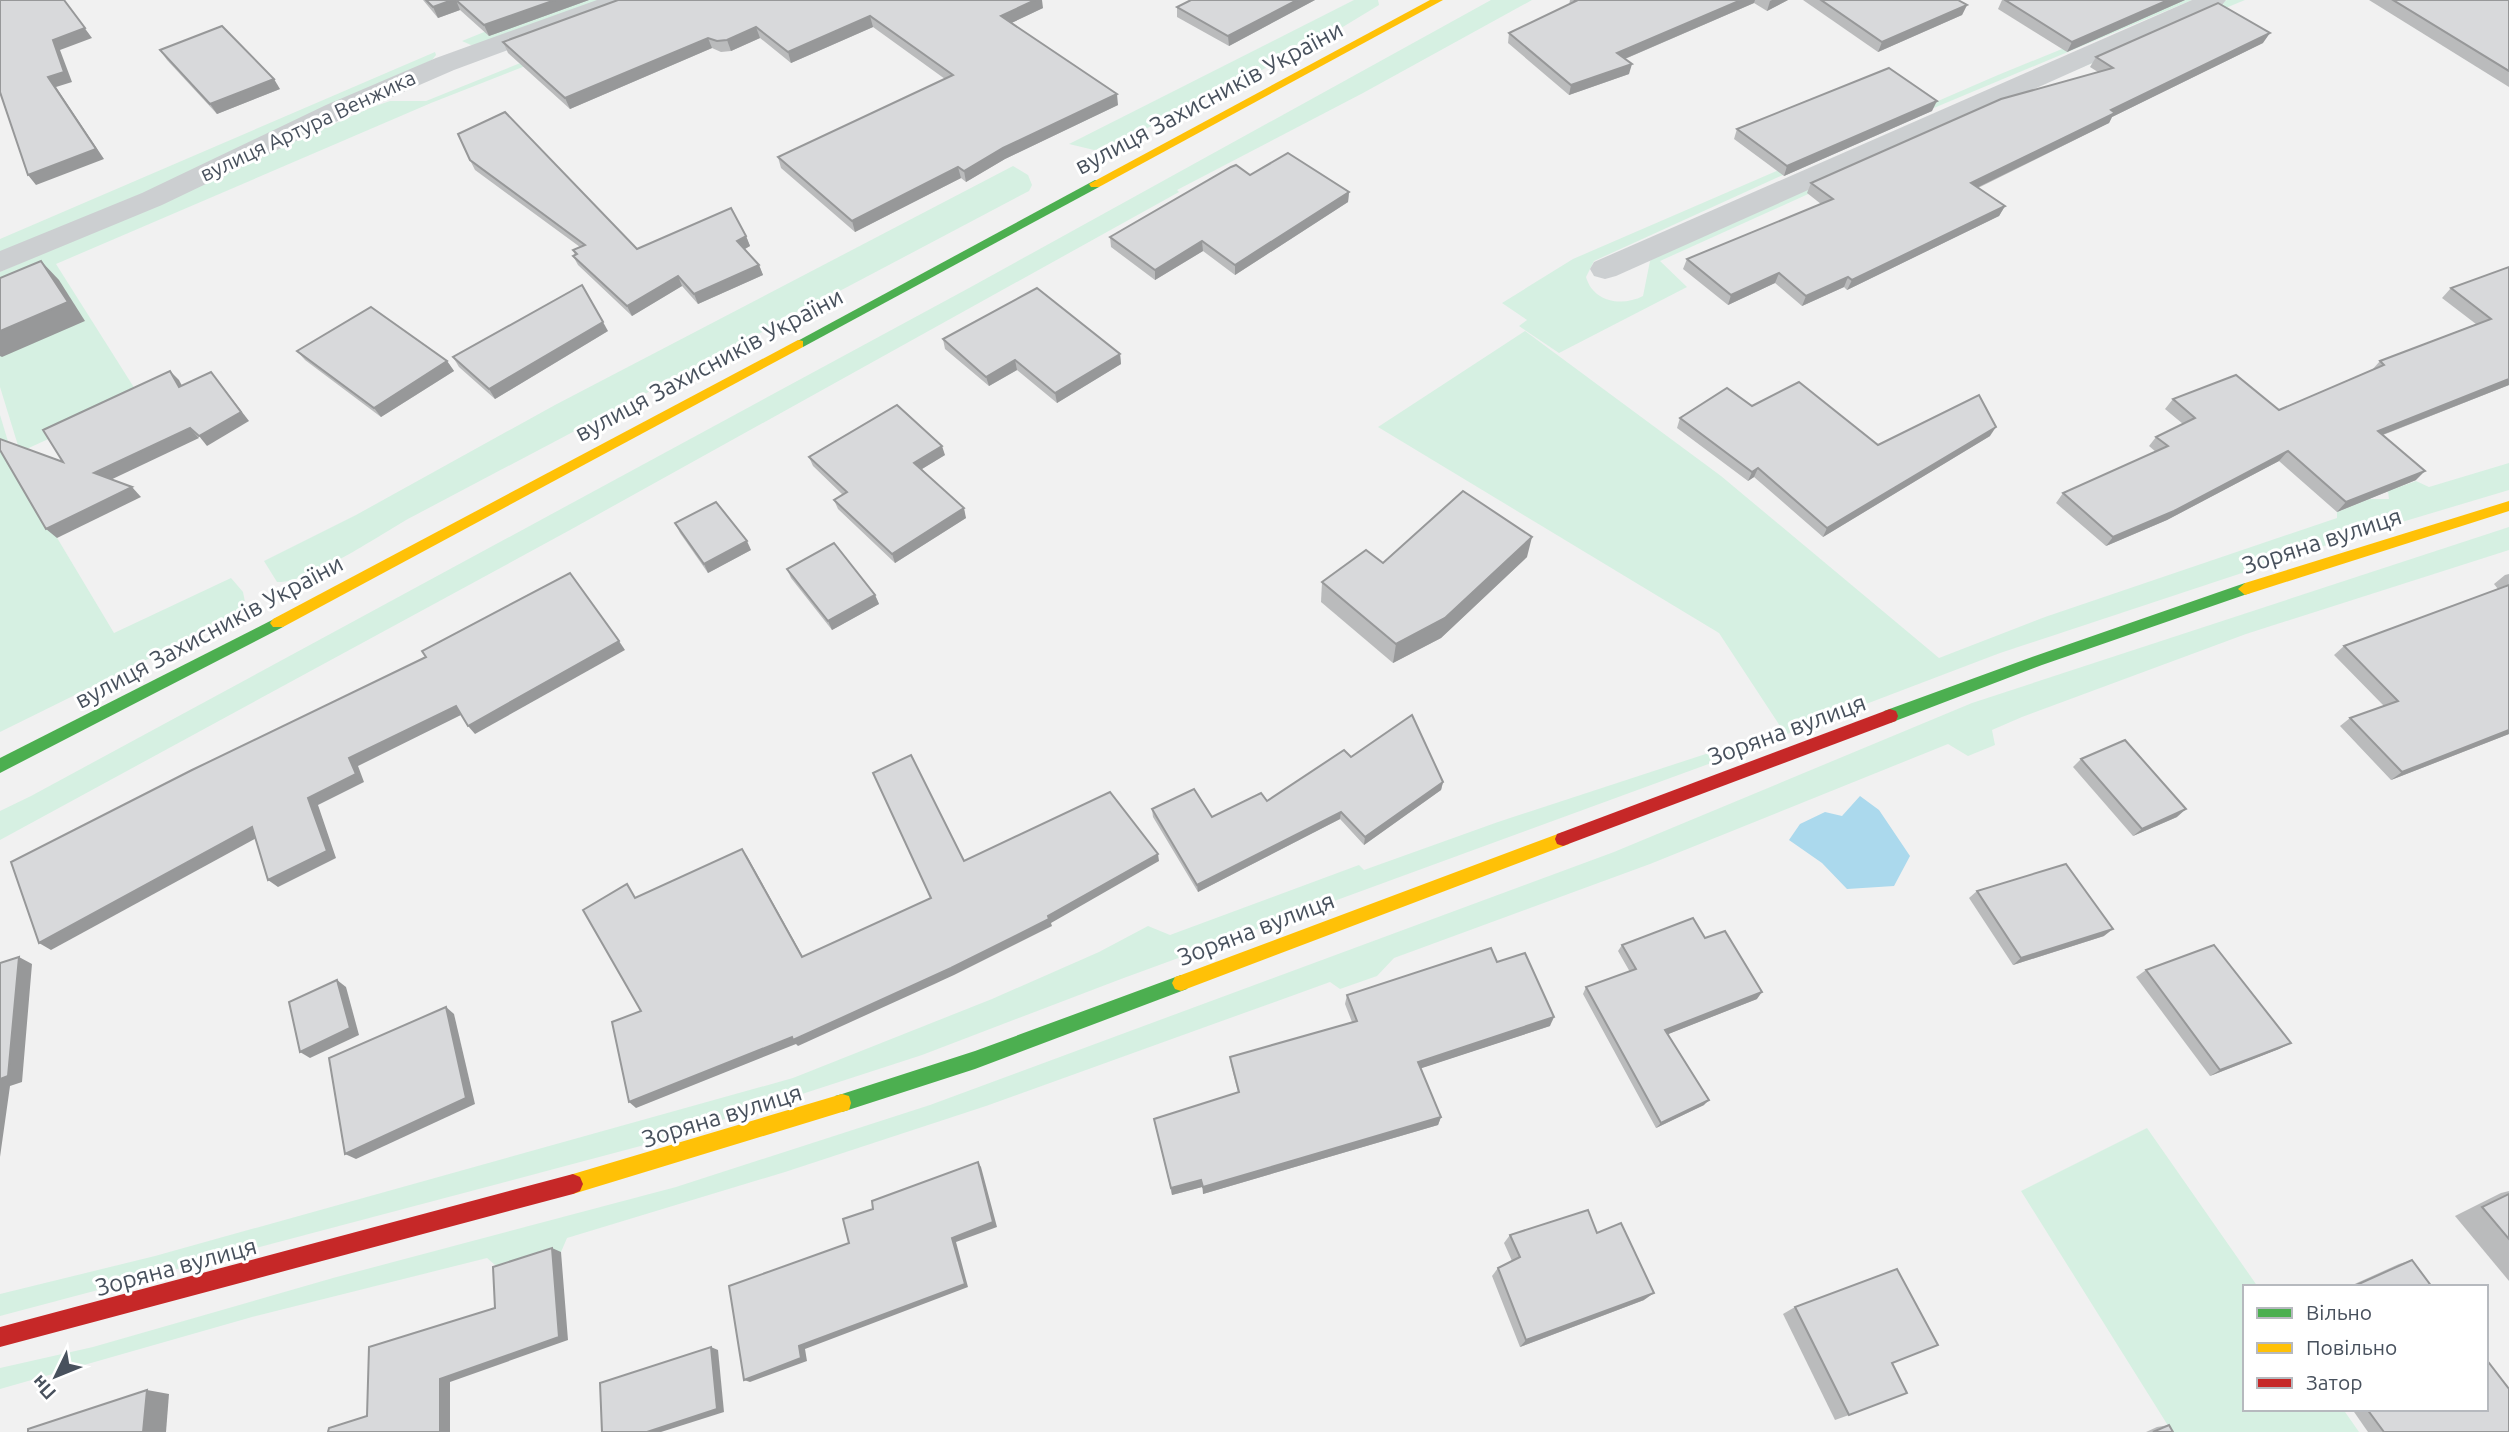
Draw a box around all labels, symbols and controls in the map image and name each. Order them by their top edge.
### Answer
street label: вулиця Захисників України [1070,15,1347,180]
street label: вулиця Артура Венжика [196,65,419,186]
street label: вулиця Захисників України [570,282,847,447]
street label: Зоряна вулиця [2239,502,2405,579]
street label: вулиця Захисників України [70,549,347,714]
street label: Зоряна вулиця [1704,688,1869,771]
street label: Зоряна вулиця [1174,886,1338,971]
street label: Зоряна вулиця [639,1078,805,1153]
street label: Зоряна вулиця [92,1232,259,1301]
legend [2243,1285,2488,1411]
text: Вільно [2306,1300,2372,1324]
text: Повільно [2306,1335,2397,1359]
north arrow [21,1341,91,1411]
text: Затор [2306,1370,2362,1394]
text: Пн [27,1371,60,1404]

